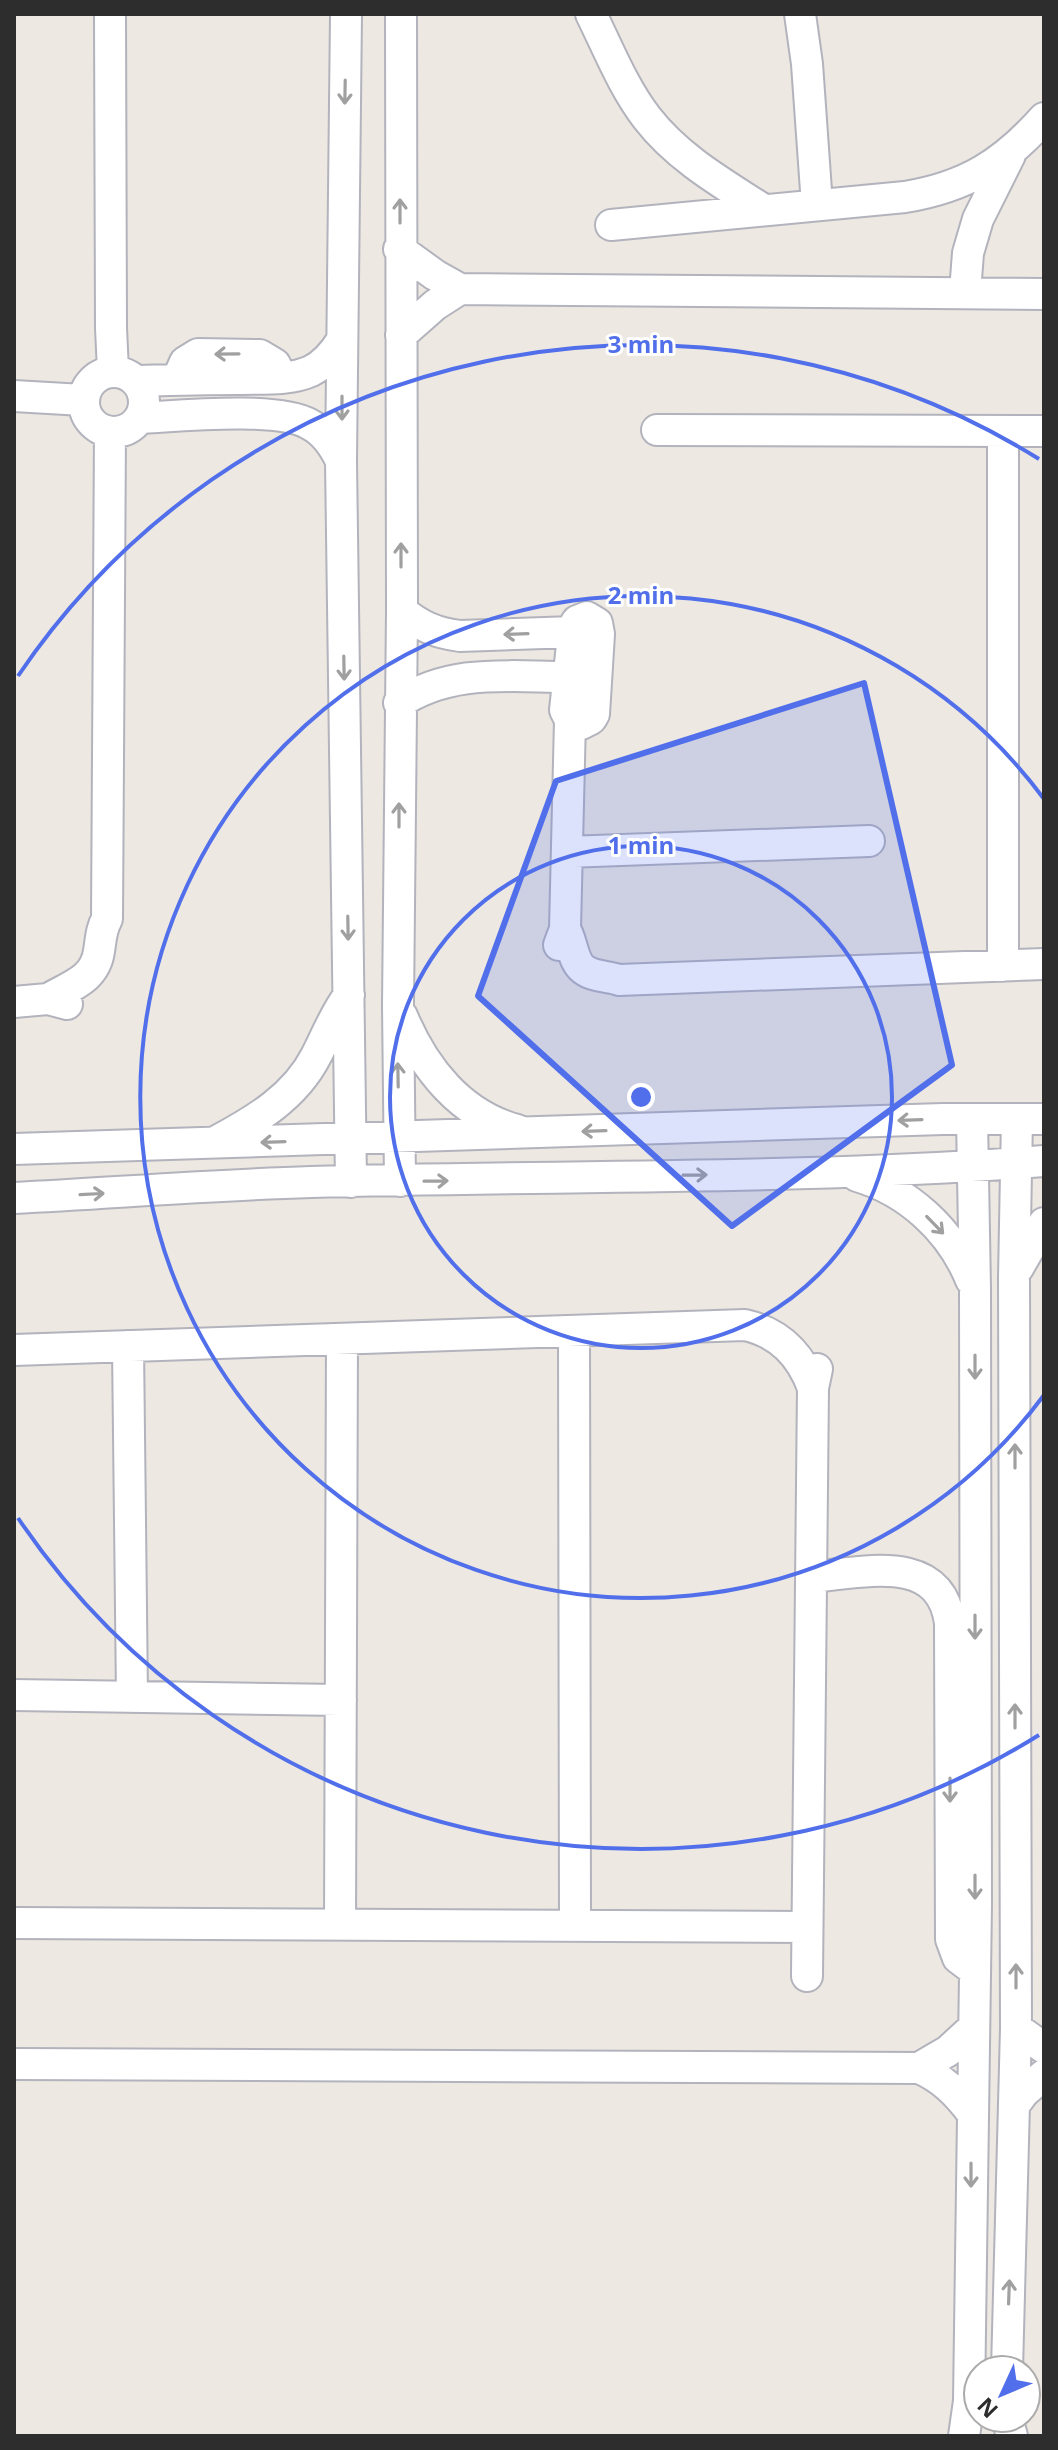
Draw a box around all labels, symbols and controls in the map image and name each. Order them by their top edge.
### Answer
one-way arrow [337,78,352,105]
one-way arrow [392,198,408,225]
text: 3 min [608,327,674,360]
one-way arrow [214,346,241,362]
one-way arrow [334,394,350,421]
one-way arrow [394,542,409,569]
text: 2 min [608,578,674,611]
one-way arrow [503,626,530,641]
one-way arrow [336,654,352,681]
one-way arrow [391,802,407,829]
text: 1 min [608,828,674,861]
one-way arrow [340,914,356,941]
one-way arrow [391,1062,406,1089]
centre of rings [627,1083,655,1111]
one-way arrow [897,1112,924,1127]
one-way arrow [581,1123,608,1138]
one-way arrow [260,1134,287,1149]
one-way arrow [682,1167,708,1183]
one-way arrow [422,1173,449,1188]
one-way arrow [78,1186,105,1201]
one-way arrow [926,1215,945,1235]
one-way arrow [967,1353,983,1380]
one-way arrow [1007,1443,1023,1470]
one-way arrow [967,1613,983,1640]
one-way arrow [1007,1703,1023,1730]
one-way arrow [942,1776,958,1803]
one-way arrow [968,1873,983,1900]
one-way arrow [1008,1963,1024,1990]
one-way arrow [964,2161,979,2188]
one-way arrow [1002,2279,1017,2306]
north arrow [962,2354,1042,2434]
text: N [970,2392,1004,2425]

